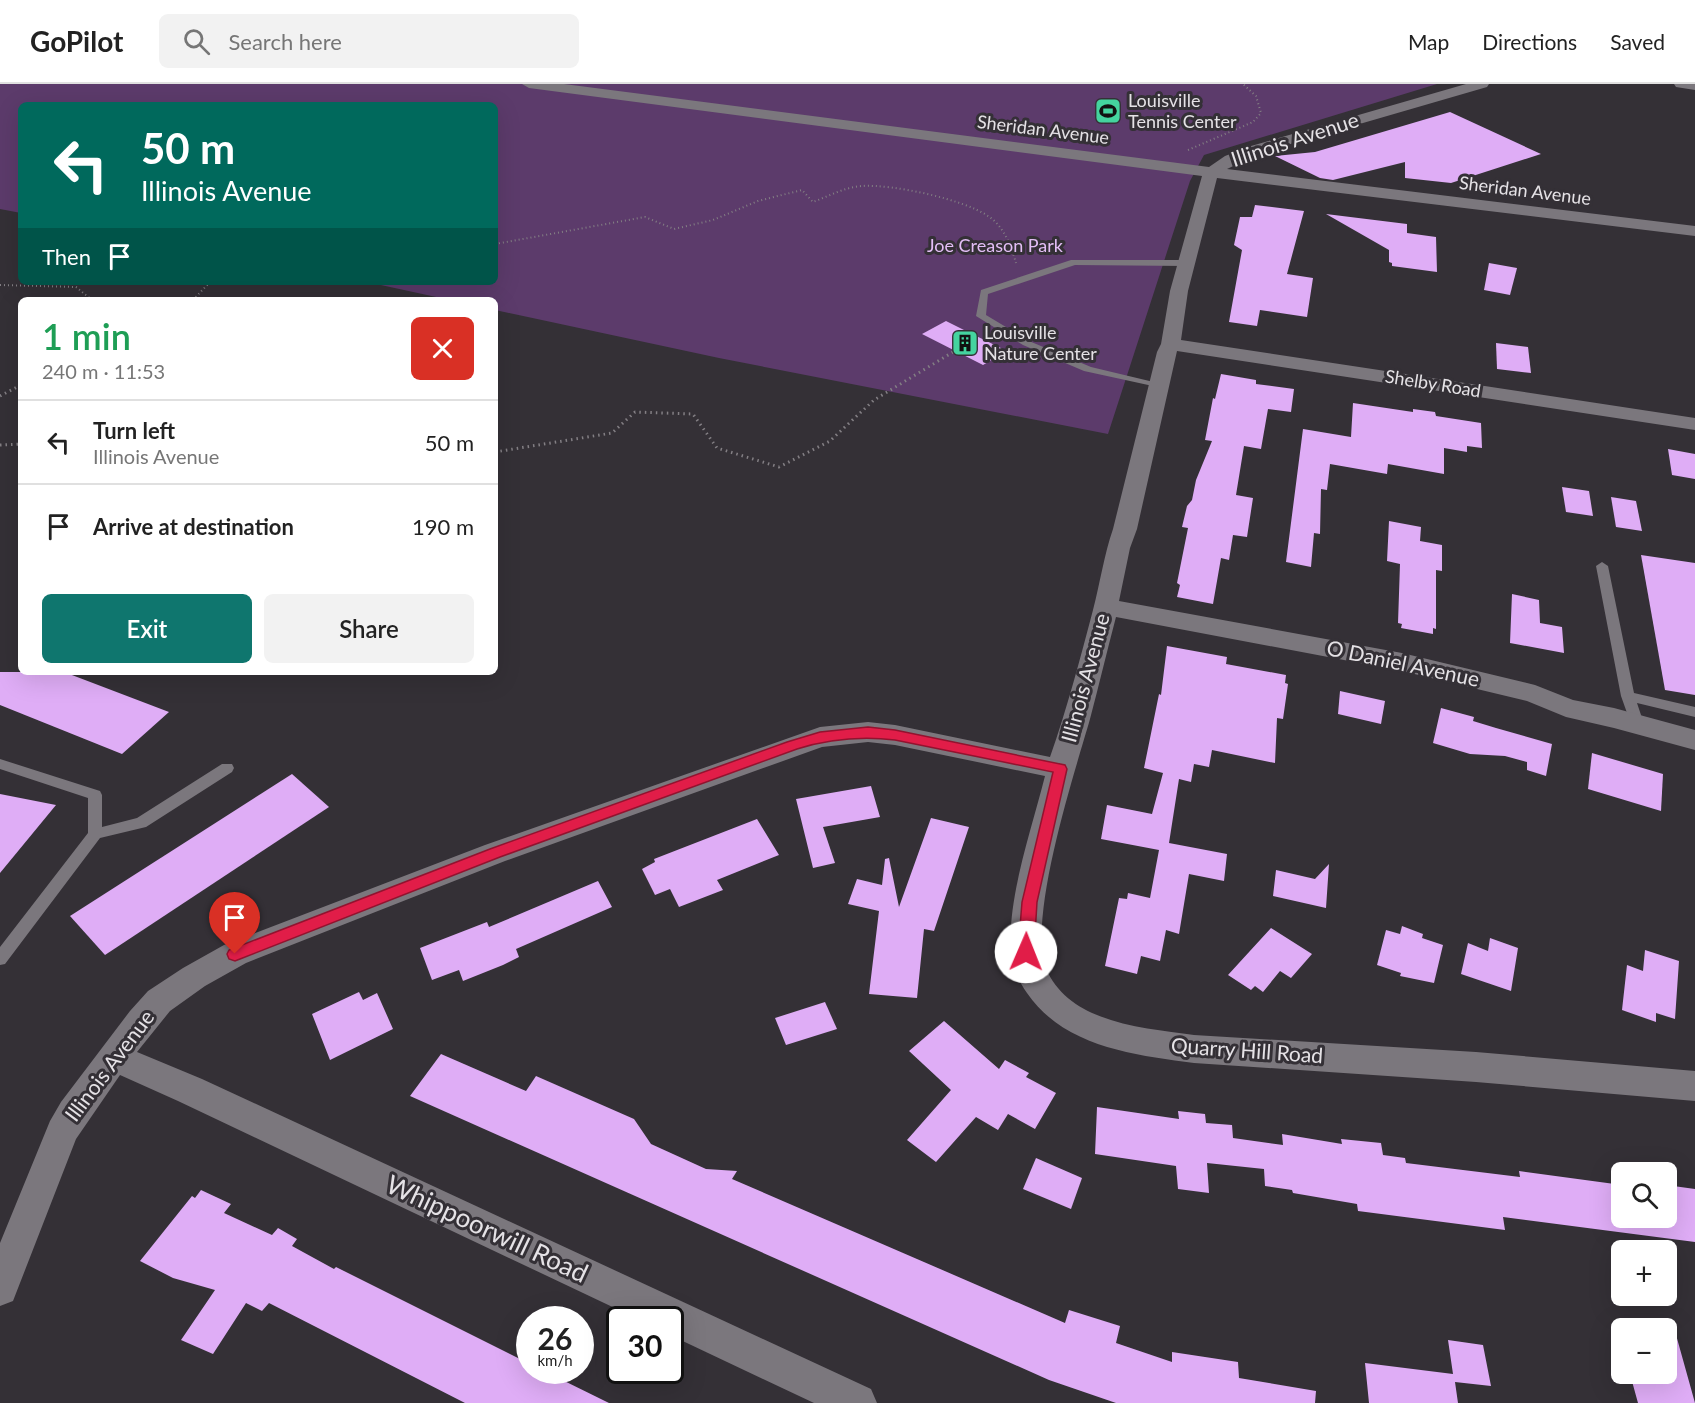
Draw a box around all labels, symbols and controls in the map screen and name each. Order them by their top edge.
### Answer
search box [159,14,579,68]
text: GoPilot [30,24,123,58]
icon: search [180,25,213,58]
text: Search here [228,28,342,55]
text: Map [1408,29,1449,54]
text: Directions [1482,29,1577,54]
text: Saved [1610,29,1665,54]
place label: Louisville Tennis Center [1128,89,1237,132]
sports icon: Louisville Tennis Center [1093,96,1123,126]
street label: Illinois Avenue [1228,106,1361,171]
street label: Sheridan Avenue [976,110,1110,148]
text: 50 m [141,123,235,173]
icon: left [42,126,120,204]
street label: Sheridan Avenue [1458,171,1592,209]
text: Illinois Avenue [141,174,312,207]
park label: Joe Creason Park [927,234,1064,256]
icon: arrive [103,240,136,273]
text: Then [42,243,91,270]
text: 1 min [42,314,131,358]
button: close [411,317,474,380]
place label: Louisville Nature Center [984,321,1097,364]
building icon: Louisville Nature Center [950,328,980,358]
text: 240 m · 11:53 [42,359,165,383]
street label: Shelby Road [1384,365,1483,401]
text: Turn left [93,417,175,444]
icon: left [42,426,75,459]
text: 50 m [425,429,474,456]
text: Illinois Avenue [93,444,219,468]
icon: arrive [42,510,75,543]
text: Arrive at destination [93,513,294,540]
text: 190 m [412,513,474,540]
button: Exit [42,594,252,663]
button: Share [264,594,474,663]
street label: Illinois Avenue [1055,610,1114,745]
street label: O Daniel Avenue [1325,634,1482,691]
pin [209,892,260,954]
icon: arrive [218,901,251,934]
position arrow [994,920,1058,984]
street label: Illinois Avenue [59,1005,159,1126]
street label: Quarry Hill Road [1170,1032,1324,1067]
map controls [1611,1162,1677,1384]
button: search [1611,1162,1677,1228]
street label: Whippoorwill Road [381,1167,593,1289]
button: + [1611,1240,1677,1306]
speed limit sign: 30 [606,1306,684,1384]
button: − [1611,1318,1677,1384]
text: 26 [538,1320,572,1356]
text: km/h [537,1351,573,1369]

